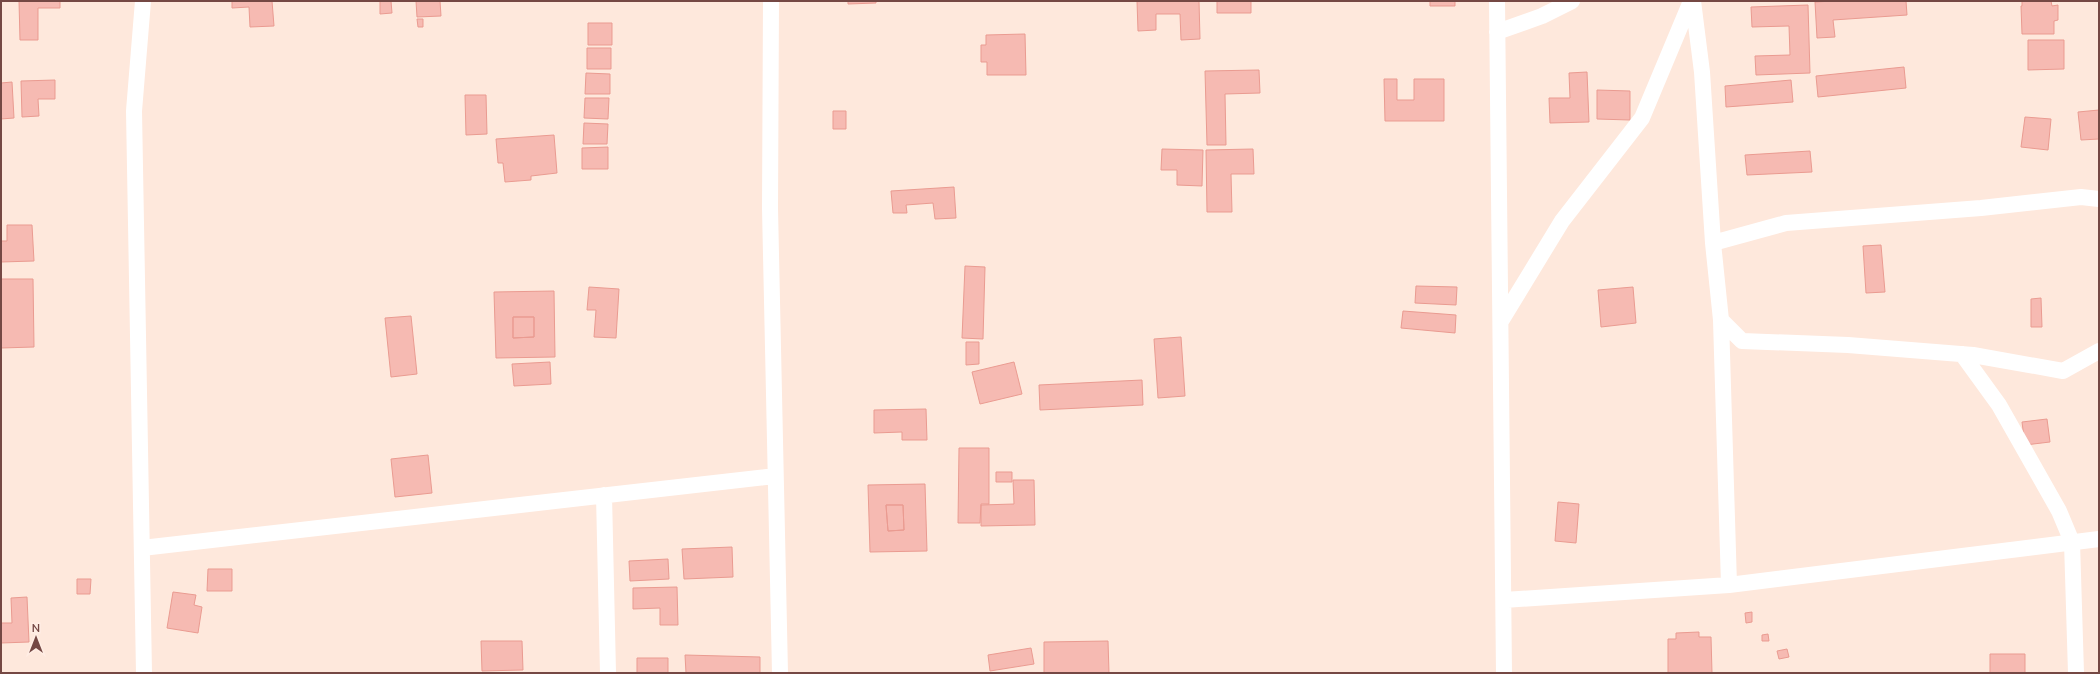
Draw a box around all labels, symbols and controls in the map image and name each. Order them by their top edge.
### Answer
north arrow [16,618,56,658]
text: N [32,621,40,635]

